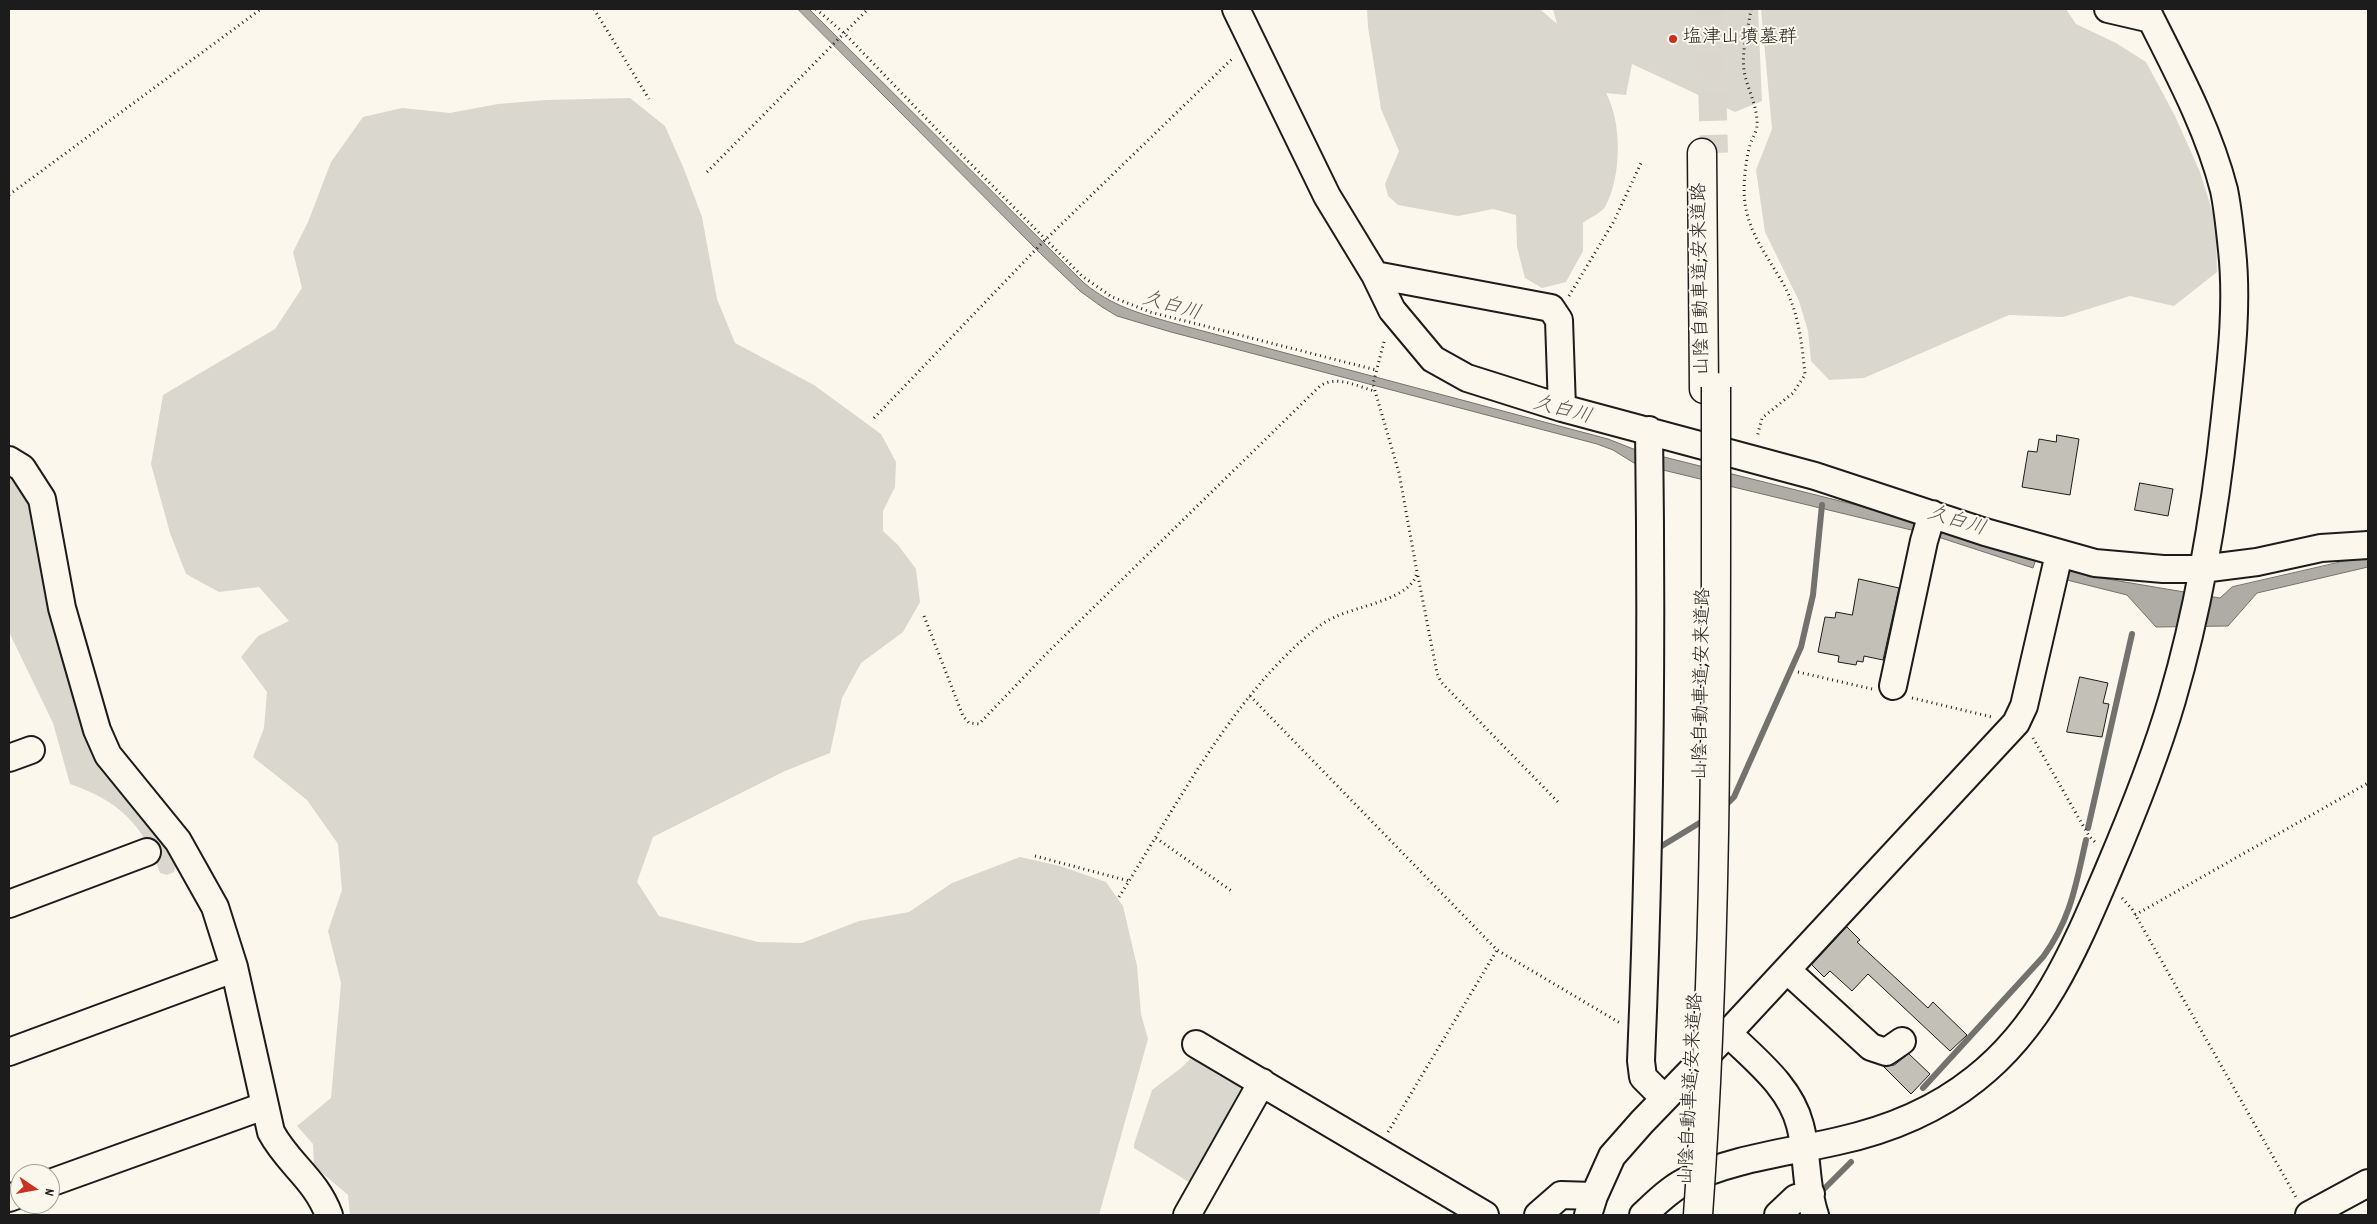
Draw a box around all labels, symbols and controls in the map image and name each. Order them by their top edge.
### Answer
place label: 塩津山墳墓群 [1683,28,1797,50]
marker: 塩津山墳墓群 [1667,33,1679,45]
street label: 山陰自動車道;安来道路 [1690,182,1716,376]
water label: 久白川 [1139,288,1203,328]
water label: 久白川 [1530,393,1594,431]
water label: 久白川 [1924,503,1988,543]
street label: 山陰自動車道;安来道路 [1691,587,1717,781]
street label: 山陰自動車道;安来道路 [1677,992,1709,1186]
north arrow [10,1164,60,1214]
text: N [38,1186,59,1197]

